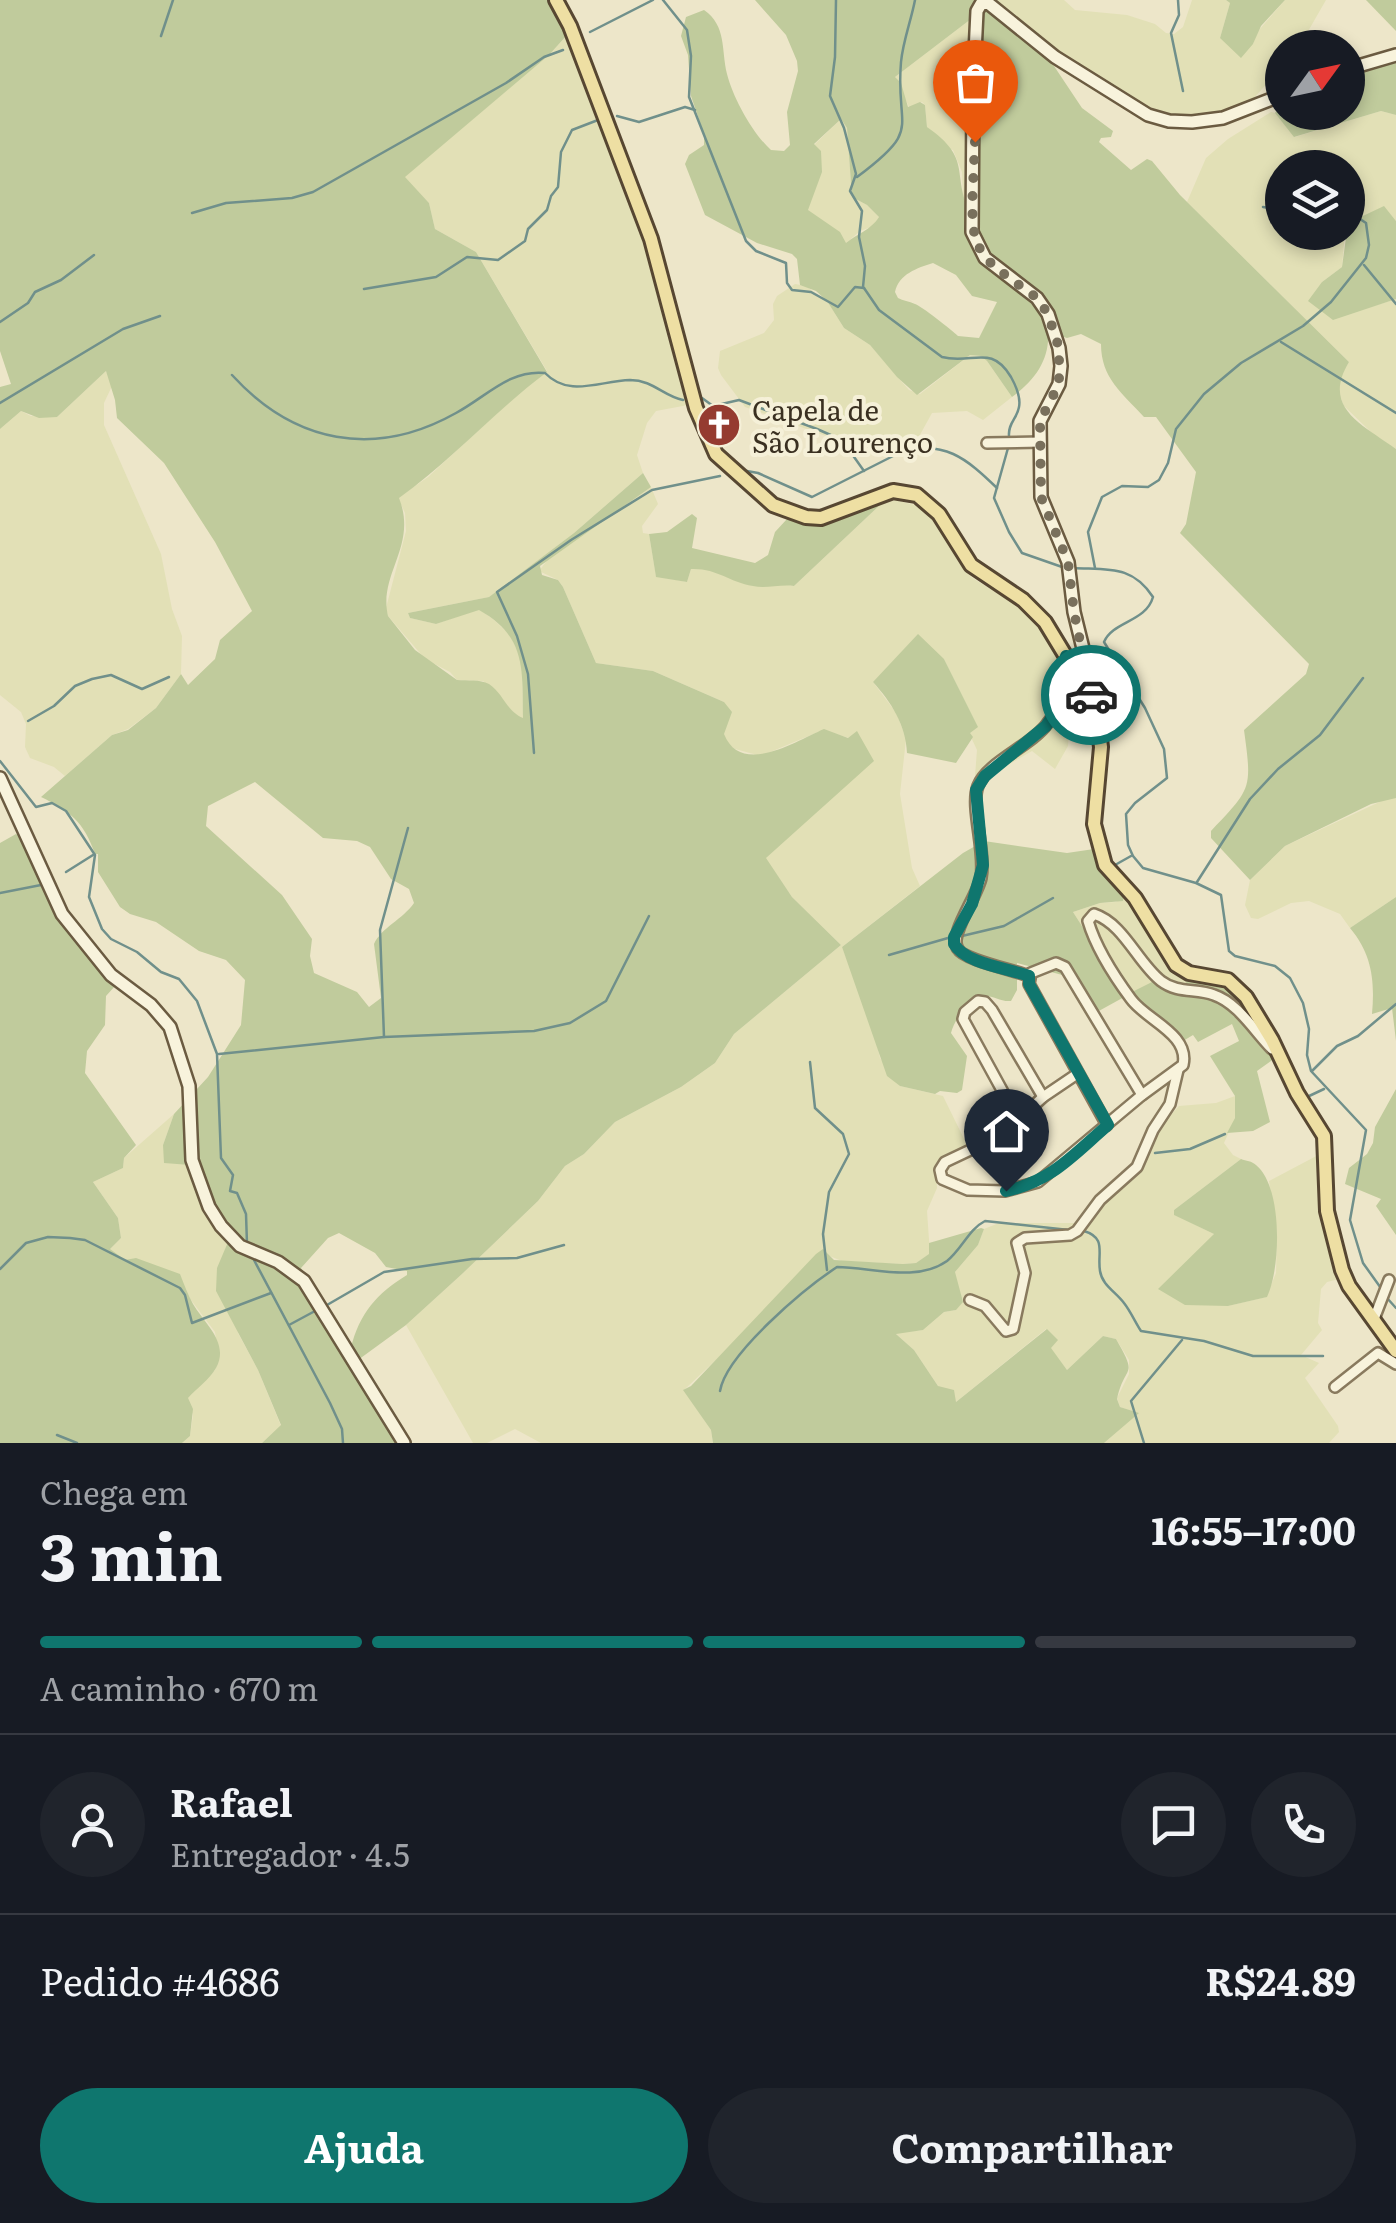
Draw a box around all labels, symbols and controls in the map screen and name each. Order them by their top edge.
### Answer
north arrow [1265,30,1365,130]
map controls [1265,30,1365,250]
pin [933,40,1018,143]
icon: bag [948,55,1003,110]
button: layers [1265,150,1365,250]
place label: Capela de São Lourenço [752,388,933,462]
church icon: Capela de São Lourenço [696,402,742,448]
courier [1041,645,1141,745]
icon: car [1064,668,1119,723]
pin [964,1089,1049,1192]
icon: home [979,1104,1034,1159]
text: Chega em [40,1467,188,1515]
text: 16:55–17:00 [1151,1500,1356,1557]
text: 3 min [40,1504,223,1601]
text: A caminho · 670 m [40,1663,318,1711]
button: person [40,1772,145,1877]
text: Rafael [170,1772,293,1829]
button: chat [1121,1772,1226,1877]
button: phone [1251,1772,1356,1877]
text: Entregador · 4.5 [170,1829,410,1877]
text: Pedido #4686 [40,1951,280,2008]
text: R$24.89 [1205,1951,1356,2008]
button: Ajuda [40,2088,688,2203]
button: Compartilhar [708,2088,1356,2203]

